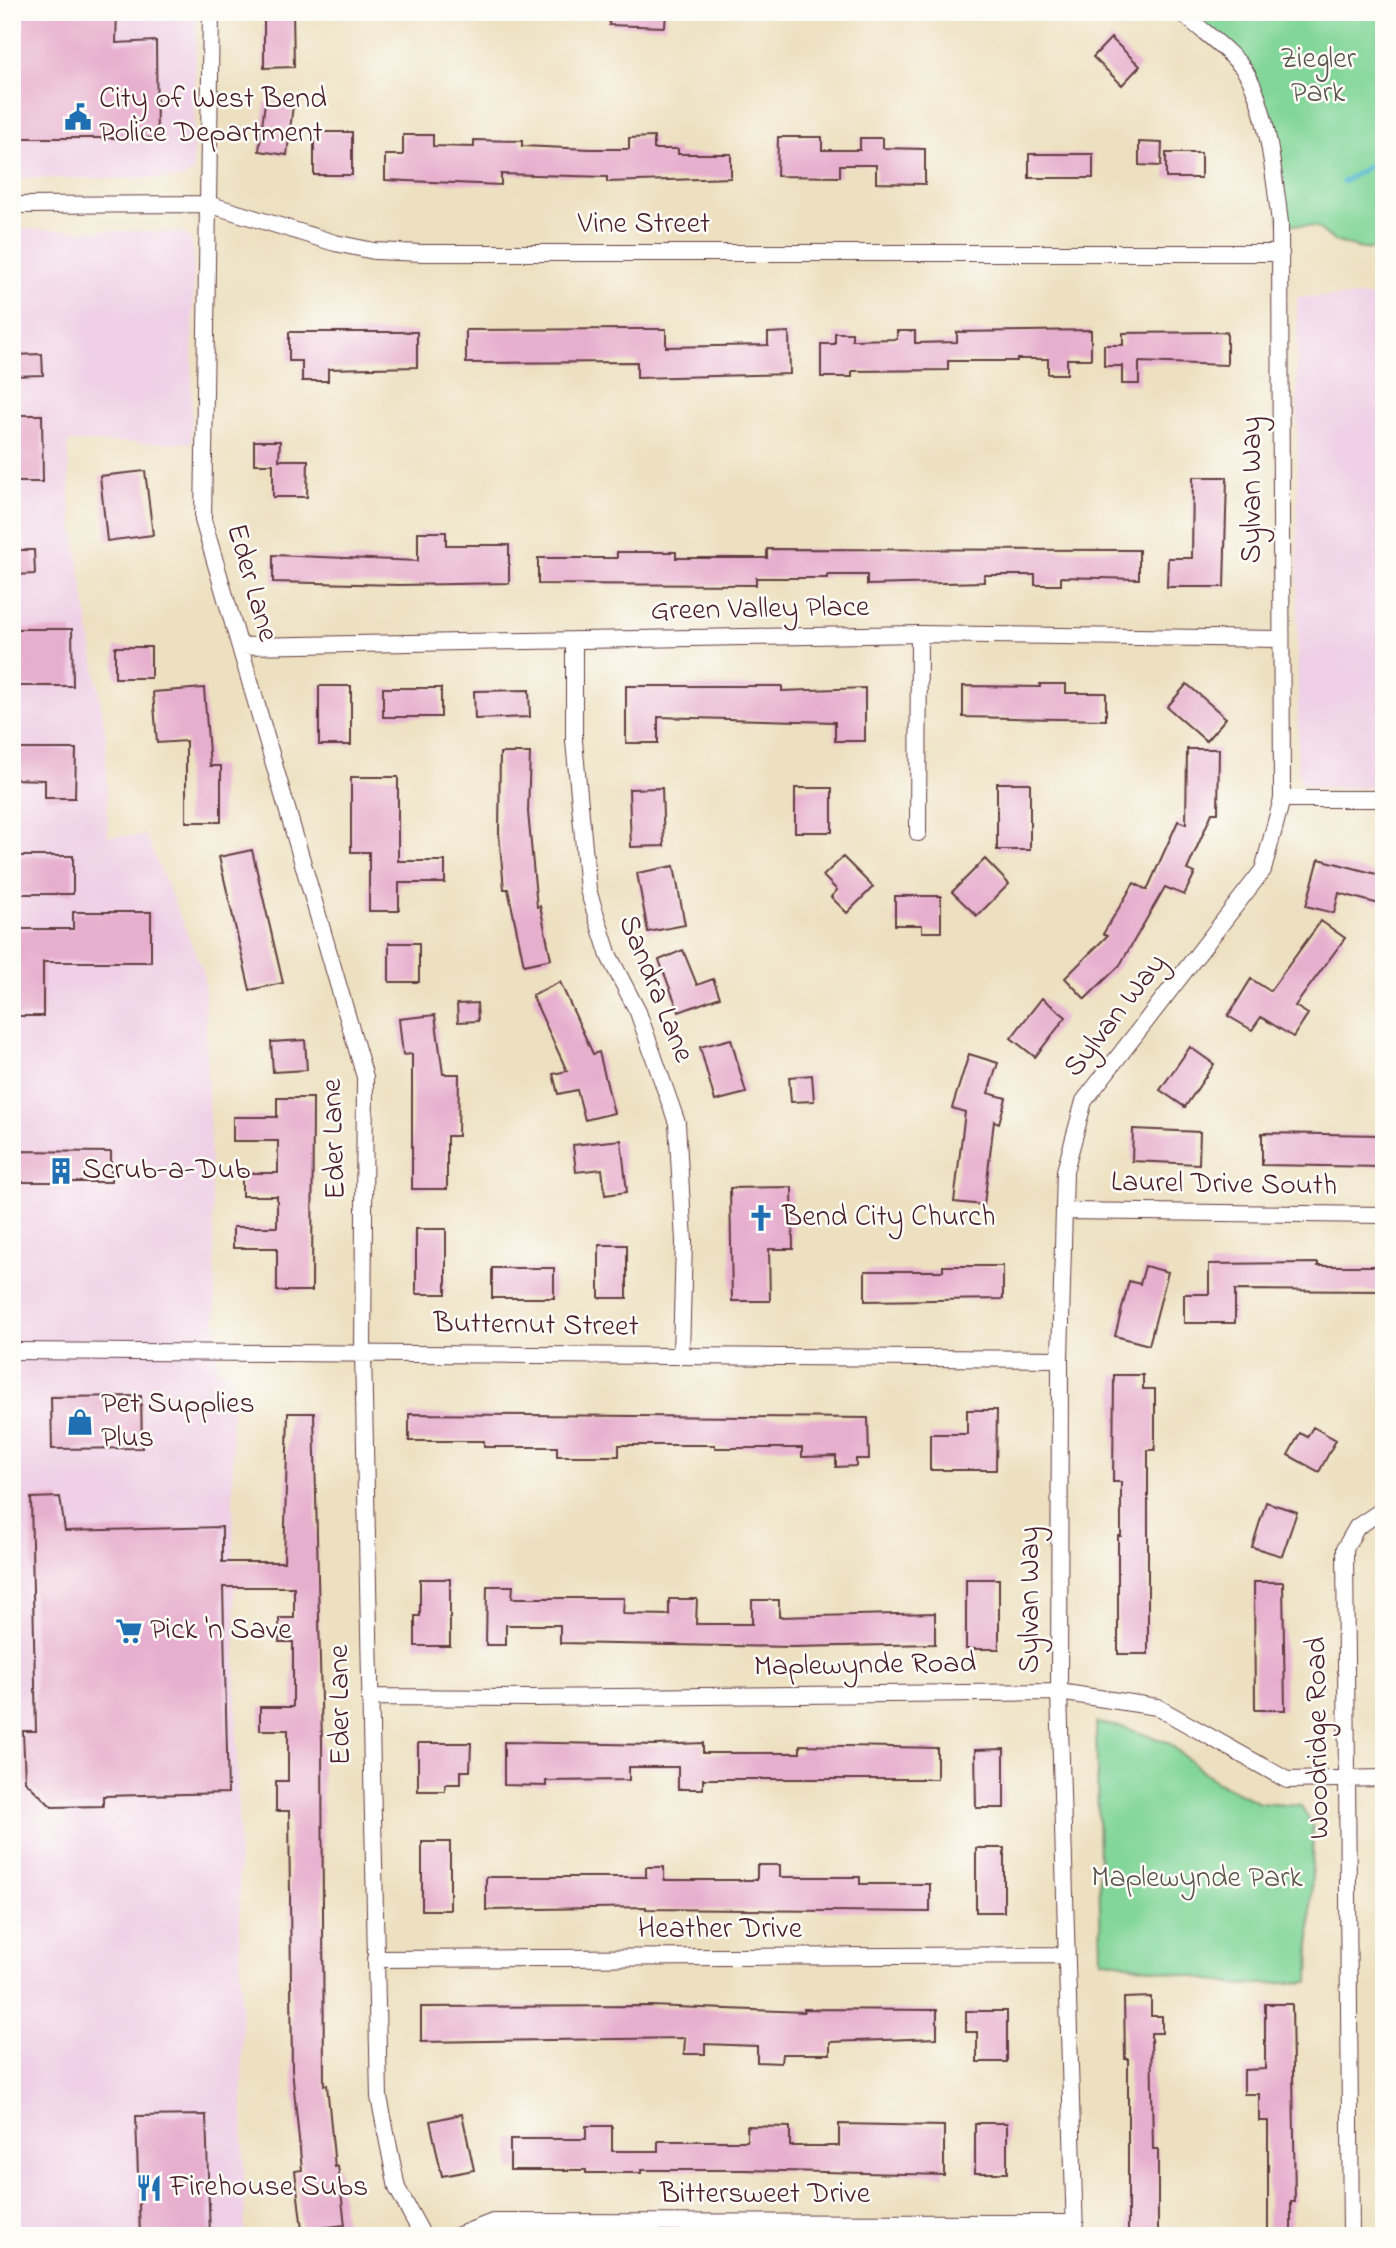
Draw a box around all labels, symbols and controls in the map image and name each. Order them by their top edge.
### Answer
park label: Ziegler Park [1280,38,1357,116]
place label: City of West Bend Police Department [99,78,327,156]
public building icon: City of West Bend Police Department [63,102,93,132]
street label: Vine Street [577,203,710,247]
street label: Sylvan Way [1231,416,1275,564]
street label: Eder Lane [213,519,289,648]
street label: Green Valley Place [650,586,870,634]
street label: Sandra Lane [605,909,705,1070]
street label: Sylvan Way [1053,944,1179,1088]
street label: Eder Lane [311,1077,359,1200]
place label: Scrub-a-Dub [82,1149,251,1193]
building icon: Scrub-a-Dub [46,1156,76,1186]
street label: Laurel Drive South [1111,1161,1337,1209]
place label: Bend City Church [781,1196,996,1240]
church icon: Bend City Church [746,1203,776,1233]
street label: Butternut Street [432,1302,639,1350]
place label: Pet Supplies Plus [101,1383,255,1461]
shop icon: Pet Supplies Plus [65,1407,95,1437]
street label: Sylvan Way [1009,1526,1053,1674]
place label: Pick 'n Save [150,1609,292,1653]
supermarket icon: Pick 'n Save [114,1616,144,1646]
street label: Woodridge Road [1295,1636,1343,1840]
street label: Maplewynde Road [753,1642,977,1690]
street label: Eder Lane [318,1644,364,1766]
park label: Maplewynde Park [1091,1857,1304,1901]
street label: Heather Drive [638,1908,803,1952]
place label: Firehouse Subs [169,2166,368,2210]
restaurant icon: Firehouse Subs [134,2173,164,2203]
street label: Bittersweet Drive [659,2173,871,2217]

